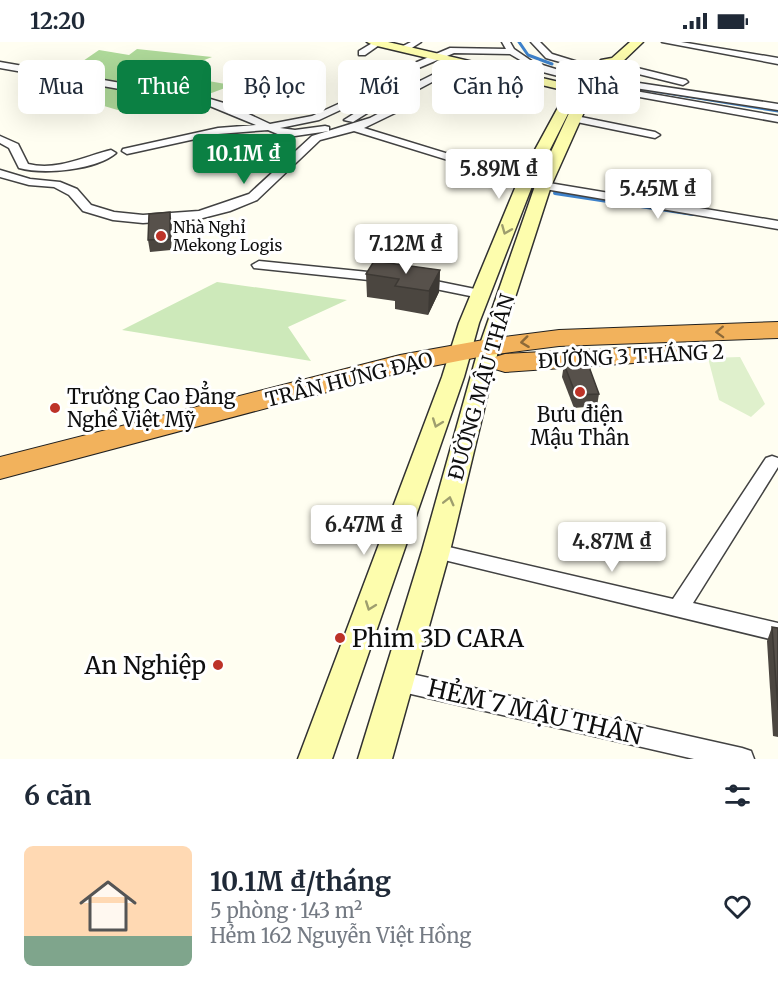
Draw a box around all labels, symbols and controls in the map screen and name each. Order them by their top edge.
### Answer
text: 12:20 [30,7,85,35]
chip: Mua [18,60,105,114]
chip: Thuê [117,60,211,114]
chip: Bộ lọc [223,60,326,114]
chip: Mới [338,60,420,114]
chip: Căn hộ [432,60,544,114]
chip: Nhà [556,60,640,114]
pin: 10.1M ₫ [189,134,299,185]
text: 10.1M ₫ [207,141,281,166]
pin: 5.89M ₫ [444,149,554,200]
text: 5.89M ₫ [460,156,538,181]
pin: 5.45M ₫ [603,169,713,220]
text: 5.45M ₫ [619,176,697,201]
place label: Nhà Nghỉ Mekong Logis [173,217,283,255]
pin: 7.12M ₫ [351,224,461,275]
one-way arrow [501,224,513,235]
marker: Nhà Nghỉ Mekong Logis [154,229,168,243]
text: 7.12M ₫ [369,231,443,256]
street label: ĐƯỜNG MẬU THÂN [441,290,520,483]
one-way arrow [715,326,724,339]
one-way arrow [520,335,529,348]
street label: ĐƯỜNG 3 THÁNG 2 [537,337,725,373]
street label: TRẦN HƯNG ĐẠO [262,342,435,412]
place label: Trường Cao Đẳng Nghề Việt Mỹ [67,380,236,432]
marker: Bưu điện Mậu Thân [573,385,587,399]
marker: Trường Cao Đẳng Nghề Việt Mỹ [48,401,62,415]
place label: Bưu điện Mậu Thân [531,402,629,450]
one-way arrow [431,417,444,428]
one-way arrow [441,496,454,506]
pin: 6.47M ₫ [309,505,419,556]
text: 6.47M ₫ [325,512,403,537]
pin: 4.87M ₫ [557,522,667,573]
text: 4.87M ₫ [572,529,652,554]
one-way arrow [365,600,378,611]
place label: Phim 3D CARA [352,623,525,654]
marker: Phim 3D CARA [333,631,347,645]
place label: An Nghiệp [83,650,206,681]
marker: An Nghiệp [211,658,225,672]
street label: HẺM 7 MẬU THÂN [425,671,646,752]
text: 6 căn [24,779,91,812]
icon: filters [721,779,754,812]
text: 10.1M ₫/tháng [210,865,391,898]
icon: home [72,870,144,942]
icon: heart [721,890,754,923]
text: 5 phòng · 143 m² [210,898,362,923]
text: Hẻm 162 Nguyễn Việt Hồng [210,923,471,948]

